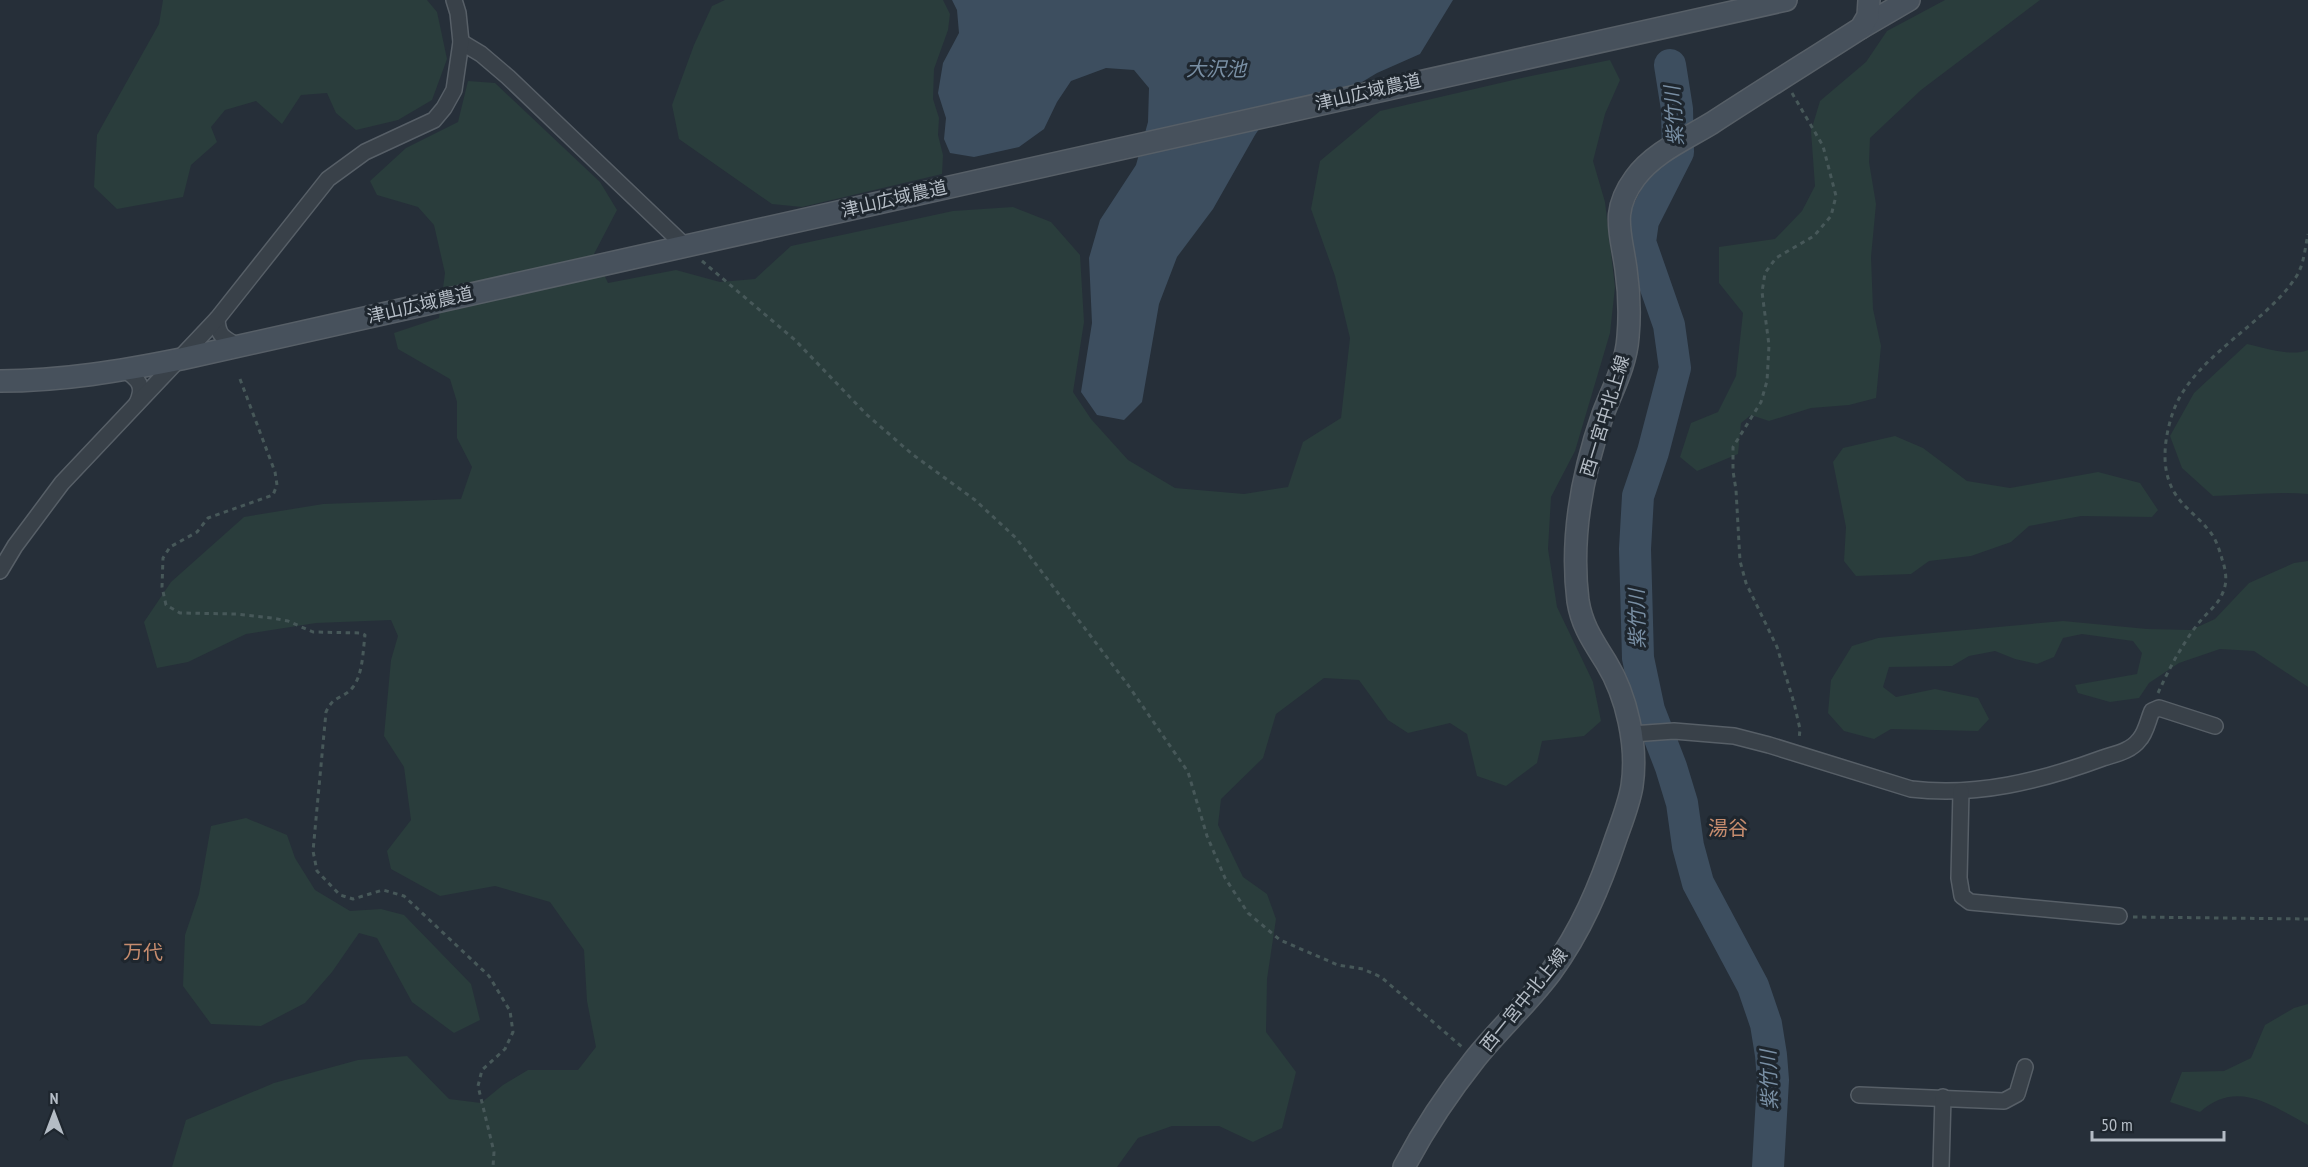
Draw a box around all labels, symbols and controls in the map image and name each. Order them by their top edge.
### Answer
water label: 大沢池 [1186,56,1248,82]
street label: 津山広域農道 [1313,68,1423,115]
water label: 紫竹川 [1659,83,1689,147]
street label: 津山広域農道 [839,175,949,222]
street label: 津山広域農道 [365,281,475,328]
street label: 西一宮中北上線 [1575,352,1634,479]
water label: 紫竹川 [1623,587,1651,649]
district label: 湯谷 [1708,815,1748,841]
district label: 万代 [123,939,163,965]
street label: 西一宮中北上線 [1475,943,1572,1056]
water label: 紫竹川 [1755,1048,1783,1110]
north arrow [24,1083,84,1143]
text: N [50,1088,58,1108]
scale bar [2092,1104,2224,1142]
text: 50 m [2101,1113,2133,1136]

